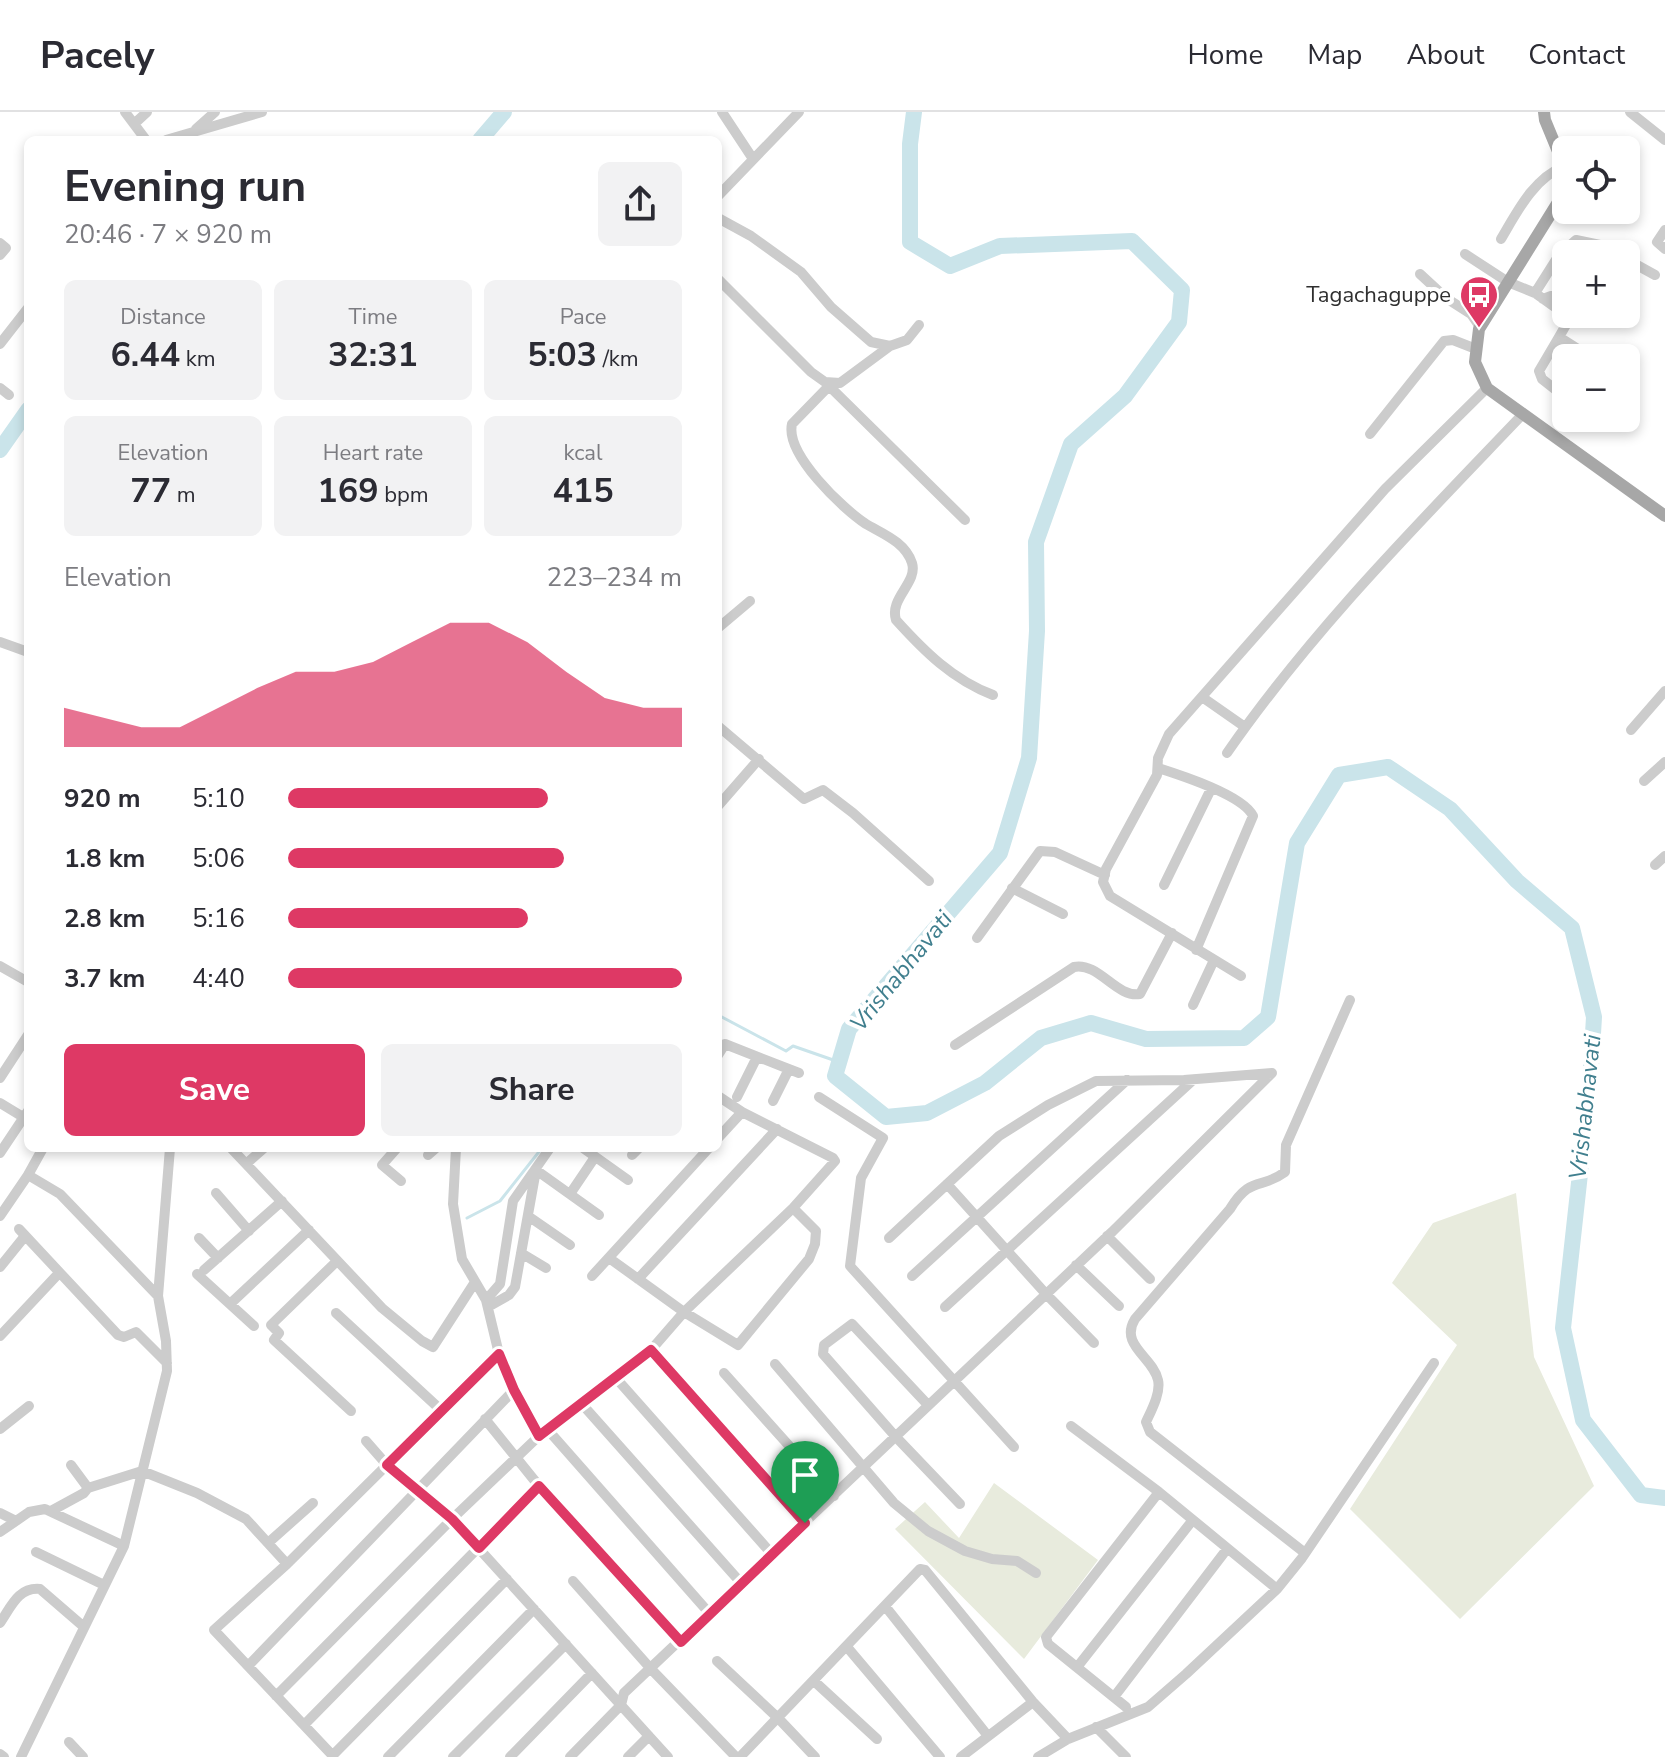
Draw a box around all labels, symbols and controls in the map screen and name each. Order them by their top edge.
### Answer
text: Pacely [40,30,154,81]
text: Home [1188,36,1263,74]
text: Map [1307,36,1362,74]
text: About [1406,36,1484,74]
text: Contact [1528,36,1625,74]
map controls [1552,136,1640,432]
button: locate [1552,136,1640,224]
text: Evening run [64,157,306,217]
button: share [598,162,682,246]
text: 20:46 · 7 × 920 m [64,217,272,252]
button: + [1552,240,1640,328]
bus stop icon: Tagachaguppe [1458,274,1500,329]
place label: Tagachaguppe [1306,280,1451,310]
text: Distance [120,302,206,332]
text: Time [349,302,397,332]
text: Pace [560,302,606,332]
text: 6.44 [110,332,180,378]
text: 32:31 [328,332,418,378]
text: 5:03 [527,332,597,378]
text: km [180,344,216,374]
text: /km [597,344,639,374]
button: − [1552,344,1640,432]
text: Elevation [117,438,209,468]
text: Heart rate [323,438,423,468]
text: kcal [564,438,603,468]
text: 77 [130,468,171,514]
text: 169 [317,468,379,514]
text: 415 [552,468,614,514]
text: m [171,480,196,510]
text: bpm [379,480,429,510]
text: Elevation [64,560,172,595]
text: 223–234 m [546,560,682,595]
text: 920 m [64,781,141,816]
text: 5:10 [192,781,245,816]
text: 1.8 km [64,841,145,876]
text: 5:06 [192,841,245,876]
text: 2.8 km [64,901,145,936]
text: 5:16 [192,901,245,936]
water label: Vrishabhavati [843,904,960,1038]
text: 3.7 km [64,961,145,996]
text: 4:40 [192,961,245,996]
water label: Vrishabhavati [1561,1032,1609,1181]
button: Save [64,1044,365,1136]
button: Share [381,1044,682,1136]
pin [771,1441,839,1523]
icon: arrive [783,1453,827,1497]

